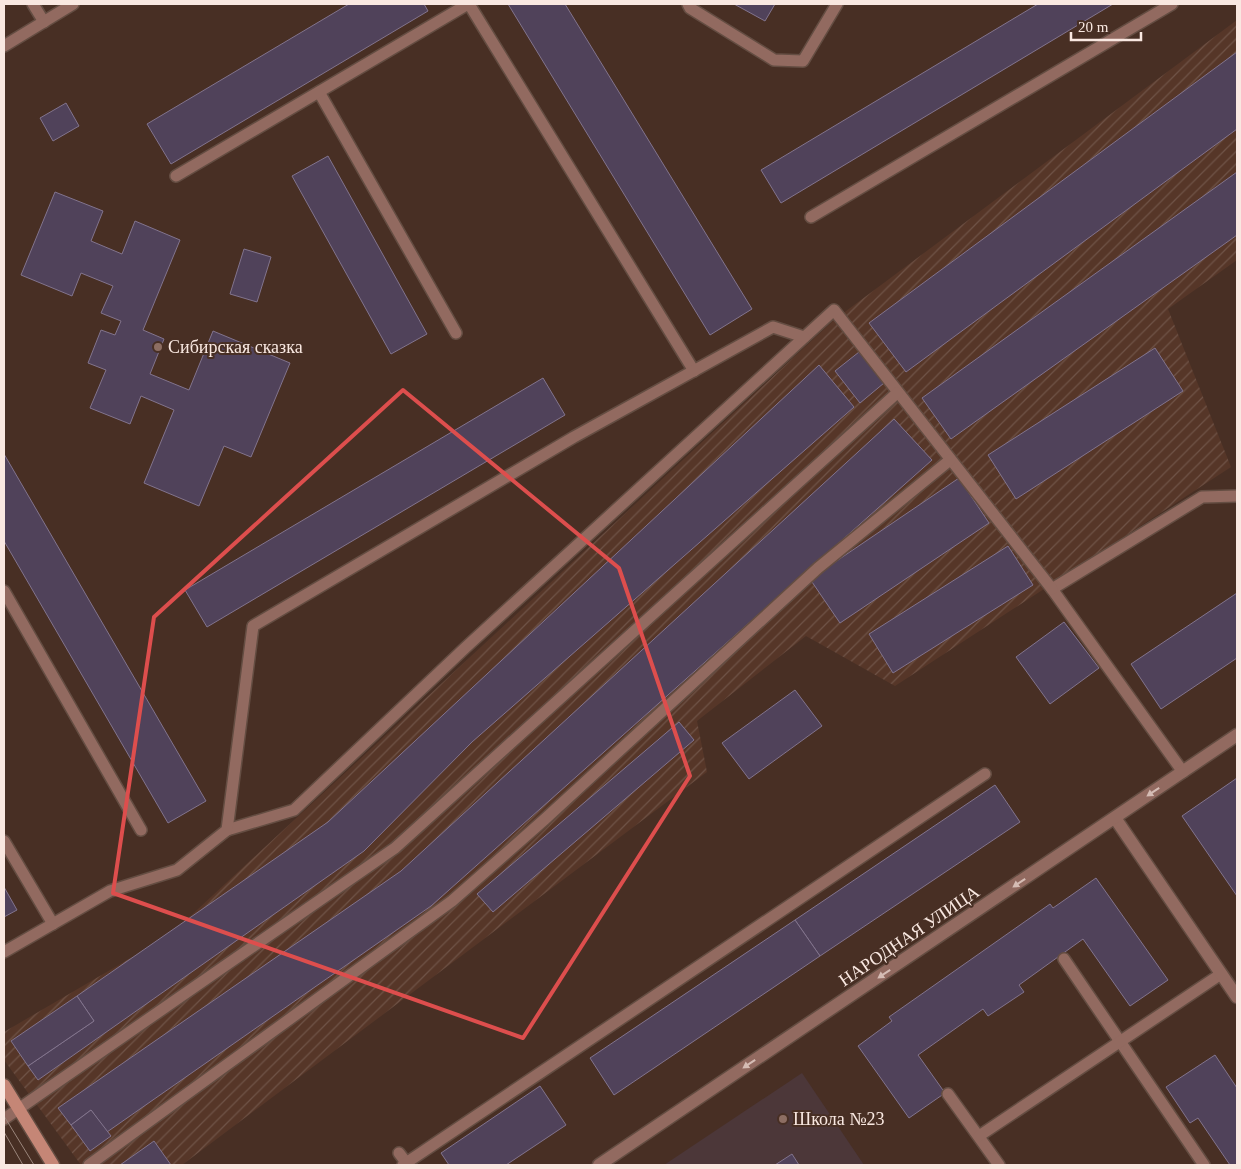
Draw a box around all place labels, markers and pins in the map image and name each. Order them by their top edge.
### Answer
place label: Сибирская сказка [168,337,303,357]
marker: Сибирская сказка [152,341,164,353]
place label: Школа №23 [793,1109,884,1129]
marker: Школа №23 [777,1113,789,1125]

